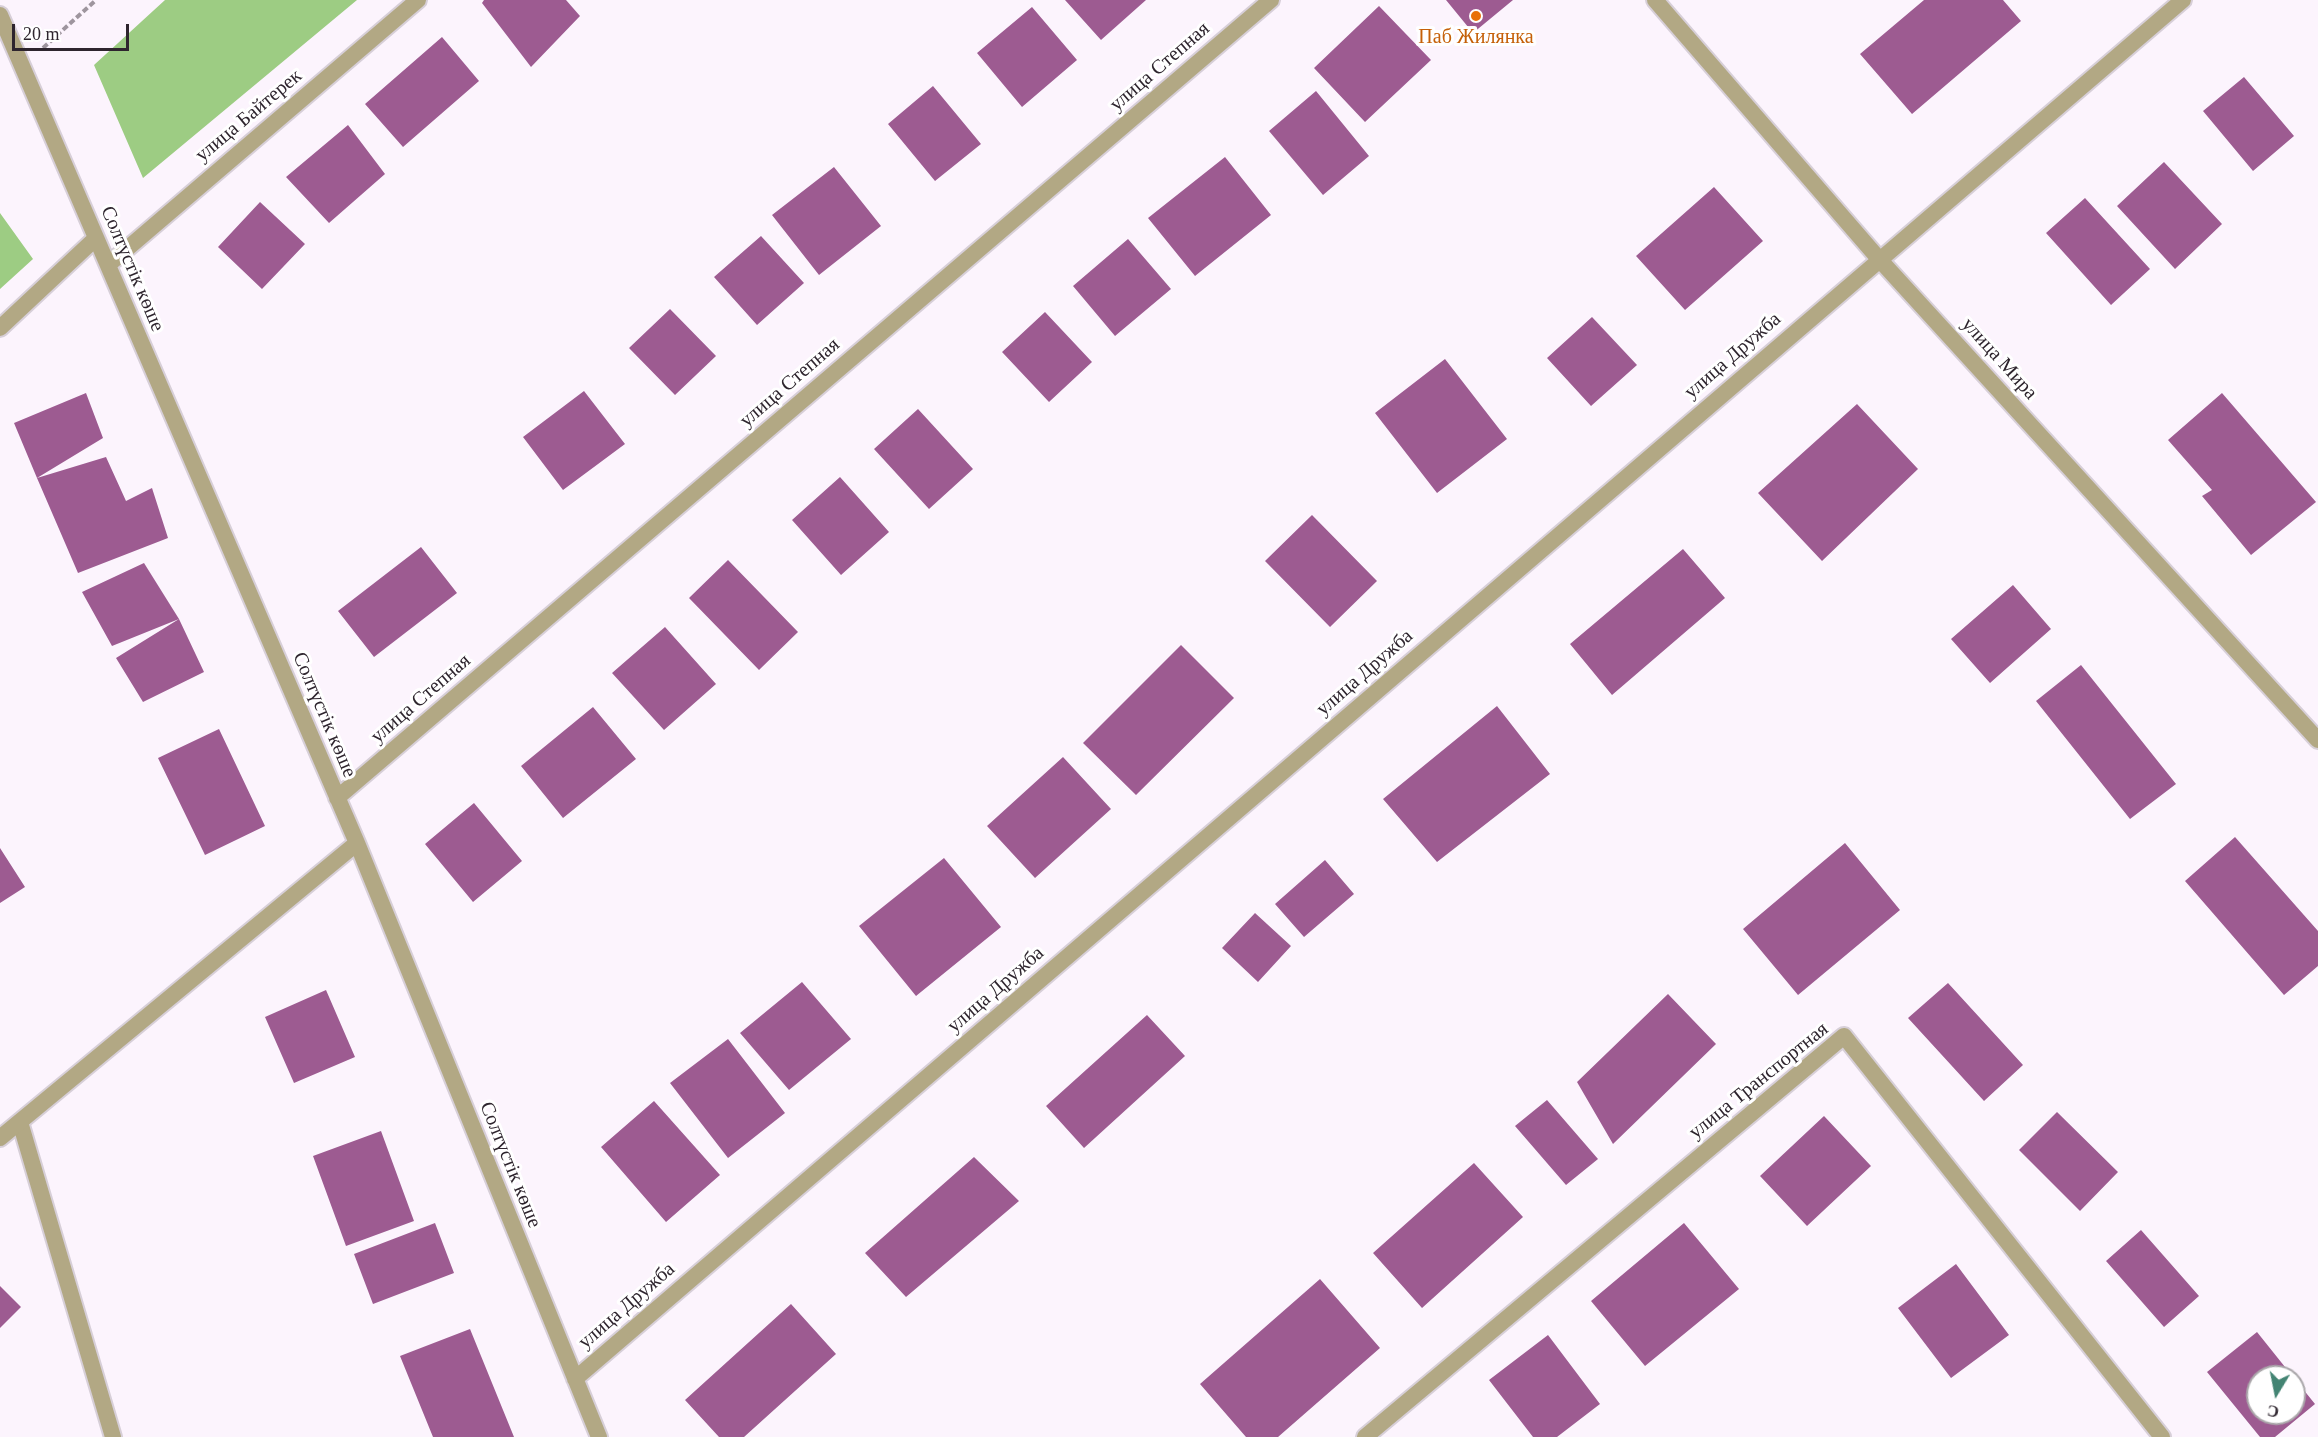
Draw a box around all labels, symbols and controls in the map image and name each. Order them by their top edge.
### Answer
marker: Паб Жилянка [1469,9,1483,23]
scale bar [15,12,132,50]
street label: улица Степная [1105,17,1215,117]
text: 20 m [23,24,60,44]
place label: Паб Жилянка [1418,26,1534,50]
street label: улица Байтерек [191,64,307,168]
street label: Солтүстік көше [95,203,169,335]
street label: улица Дружба [1680,308,1786,404]
street label: улица Мира [1956,313,2042,405]
street label: улица Степная [735,333,845,433]
street label: улица Дружба [1312,625,1418,721]
street label: Солтүстік көше [287,649,361,781]
street label: улица Степная [366,649,476,749]
street label: улица Дружба [943,942,1049,1038]
street label: улица Транспортная [1685,1017,1833,1145]
street label: Солтүстік көше [474,1099,546,1231]
street label: улица Дружба [574,1258,680,1354]
north arrow [2246,1365,2306,1425]
text: С [2266,1402,2280,1421]

